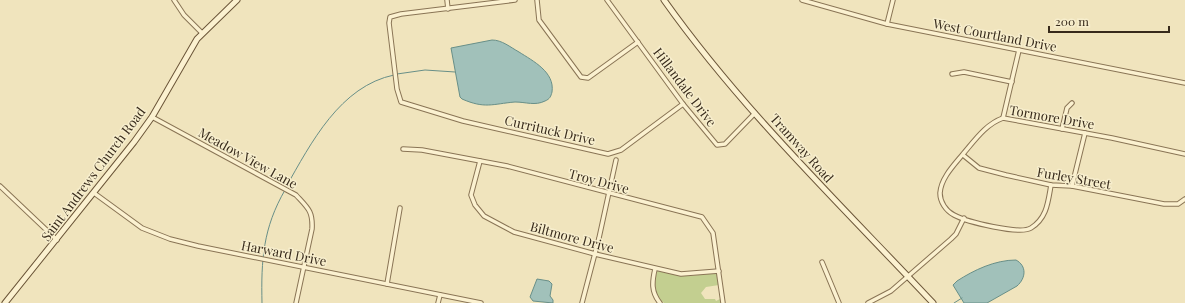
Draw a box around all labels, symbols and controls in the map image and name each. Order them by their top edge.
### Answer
scale bar [1049,8,1169,34]
text: 200 m [1055,13,1089,29]
street label: West Courtland Drive [931,14,1059,55]
street label: Hillandale Drive [650,44,721,130]
street label: Tormore Drive [1008,101,1096,132]
street label: Saint Andrews Church Road [37,103,149,244]
street label: Tramway Road [767,110,838,186]
street label: Currituck Drive [503,111,597,148]
street label: Meadow View Lane [196,123,301,192]
street label: Furley Street [1036,163,1113,192]
street label: Troy Drive [567,164,632,197]
street label: Biltmore Drive [528,217,616,256]
street label: Harward Drive [240,236,329,269]

